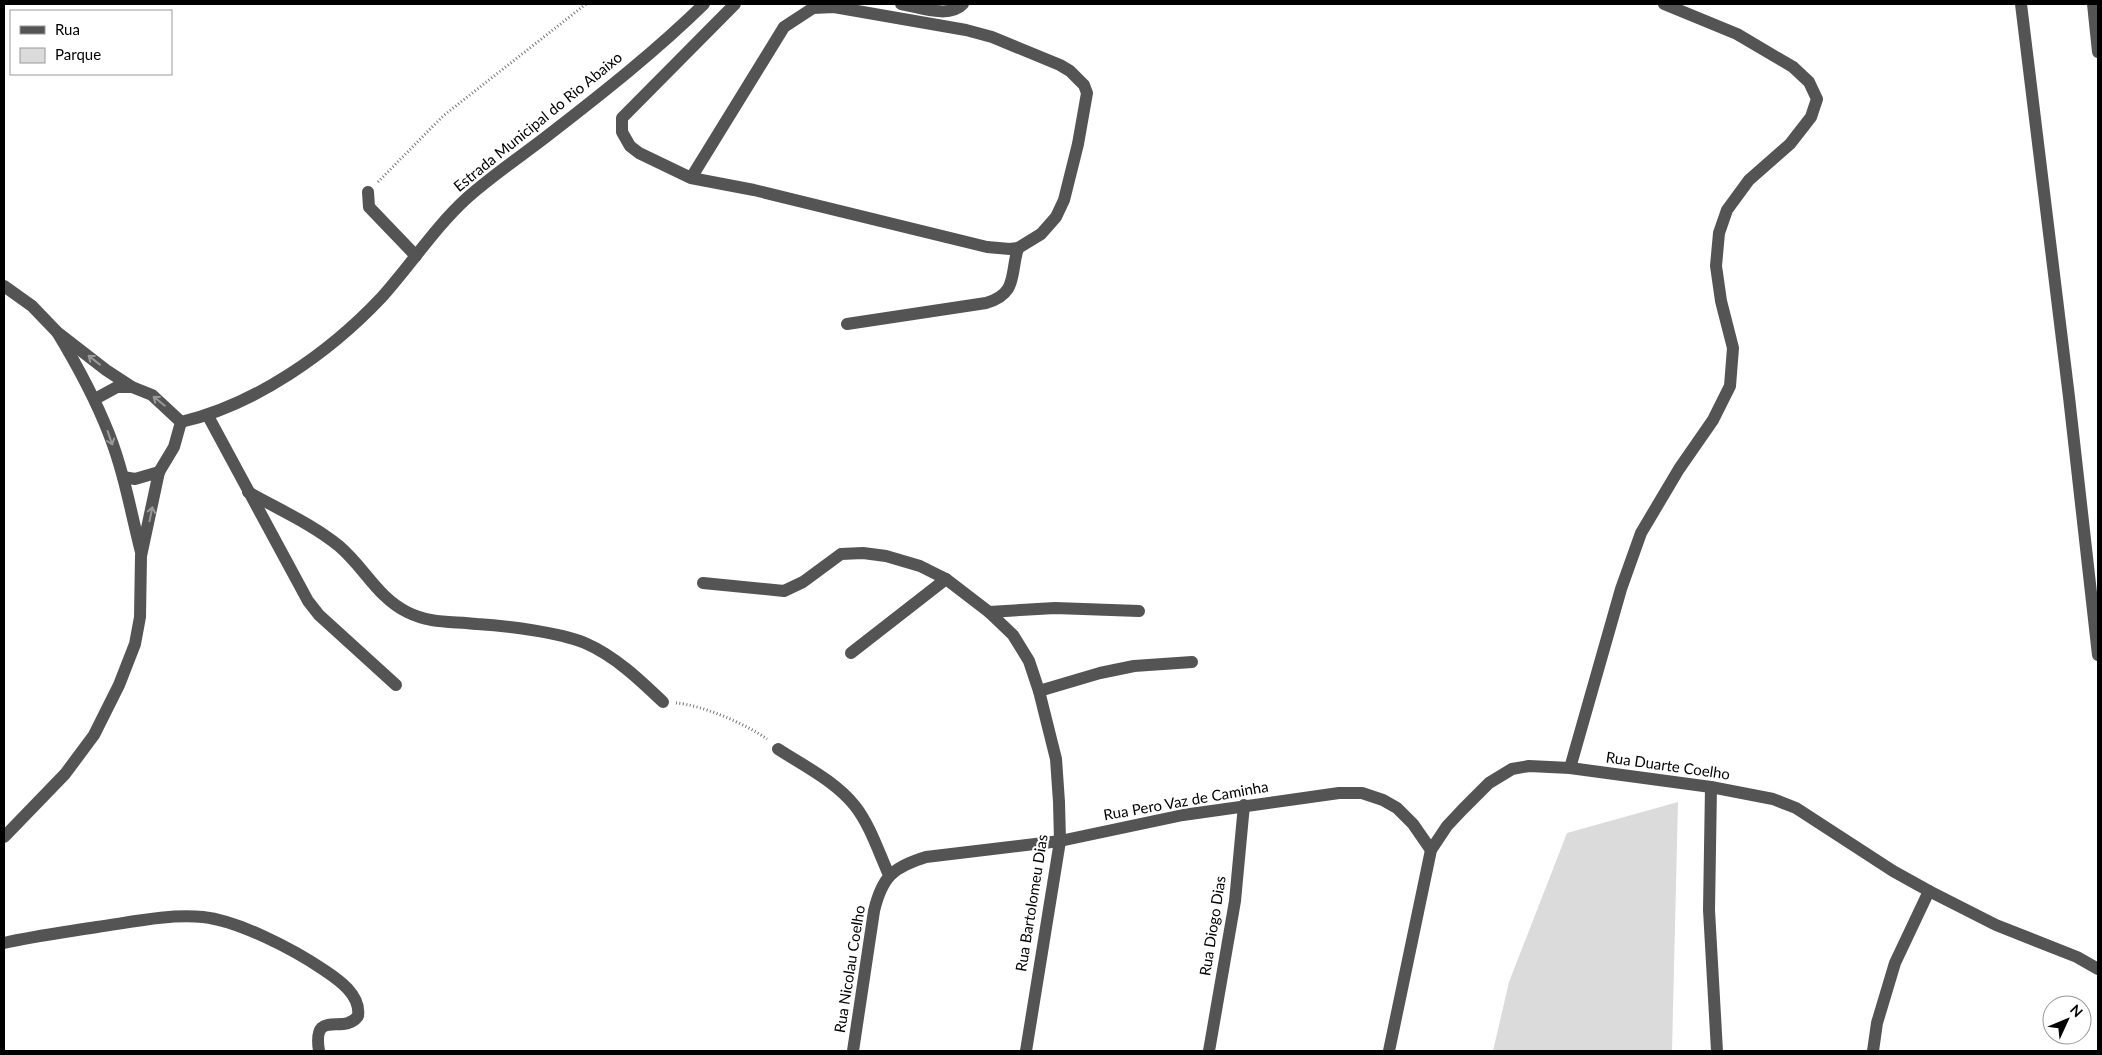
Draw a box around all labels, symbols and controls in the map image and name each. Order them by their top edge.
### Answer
legend [10,10,172,75]
text: Rua [55,20,80,38]
text: Parque [55,45,101,63]
street label: Estrada Municipal do Rio Abaixo [449,48,625,195]
one-way arrow [88,355,101,366]
one-way arrow [153,395,166,406]
one-way arrow [106,429,115,445]
one-way arrow [146,507,156,523]
street label: Rua Duarte Coelho [1605,747,1731,783]
street label: Rua Pero Vaz de Caminha [1102,777,1270,823]
street label: Rua Bartolomeu Dias [1011,833,1051,973]
street label: Rua Diogo Dias [1195,875,1229,977]
street label: Rua Nicolau Coelho [830,904,868,1034]
north arrow [2042,995,2092,1045]
text: N [2067,1001,2087,1020]

